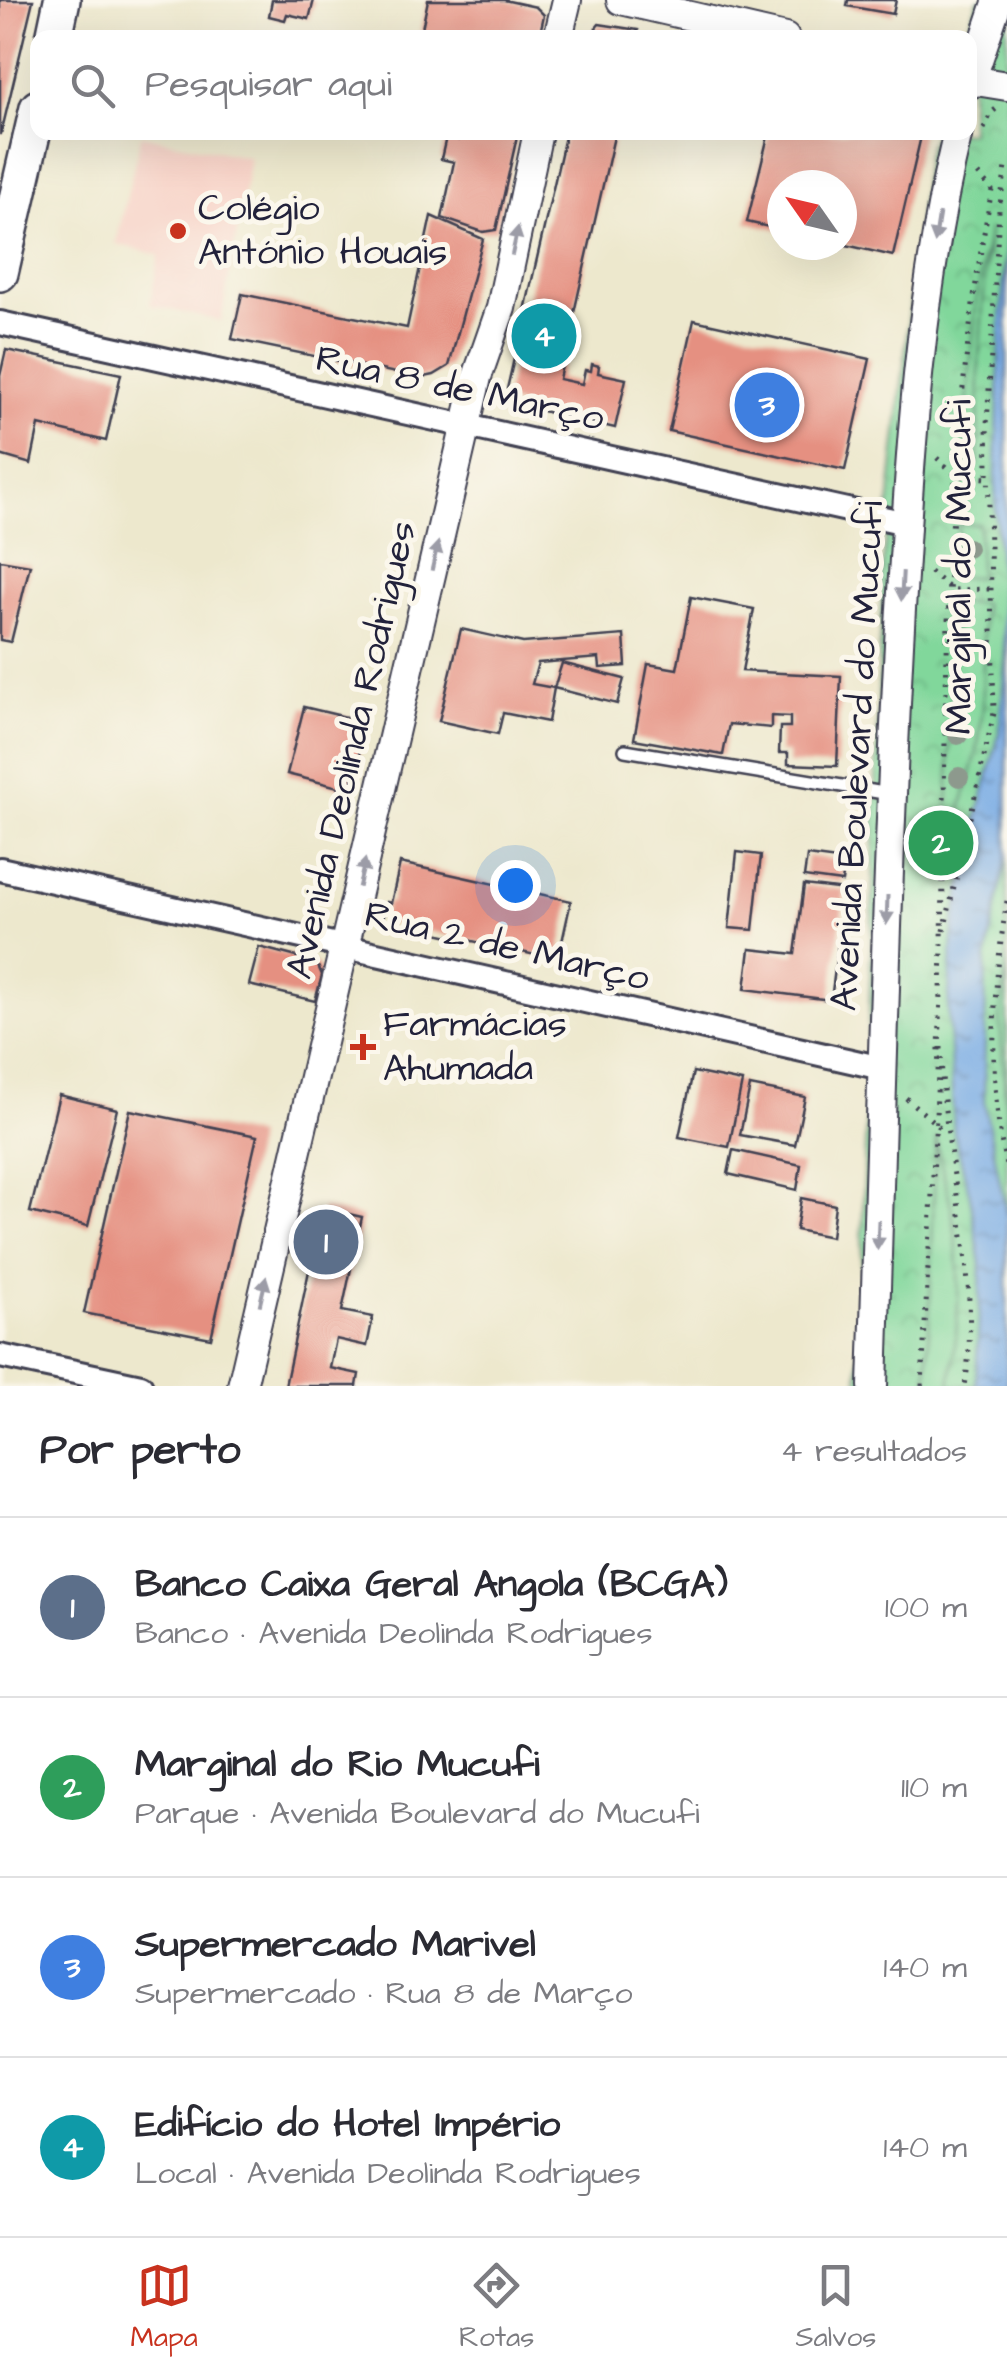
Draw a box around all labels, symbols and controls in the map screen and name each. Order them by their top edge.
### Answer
search box [30,30,977,140]
icon: search [65,58,120,113]
text: Pesquisar aqui [145,59,392,111]
north arrow [767,170,857,260]
place label: Colégio António Houais [198,183,447,279]
one-way arrow [929,212,944,244]
marker: Colégio António Houais [167,220,189,242]
one-way arrow [508,225,524,256]
pin: 4 [512,298,576,374]
street label: Rua 8 de Março [311,333,609,445]
pin: 3 [734,368,800,442]
street label: Marginal do Mucufi [934,399,986,735]
street label: Avenida Boulevard do Mucufi [819,499,897,1012]
street label: Avenida Deolinda Rodrigues [274,516,430,984]
one-way arrow [428,540,443,571]
one-way arrow [894,570,910,602]
pin: 2 [908,806,974,880]
one-way arrow [355,857,370,888]
your location [490,860,541,911]
street label: Rua 2 de Março [360,889,654,1005]
one-way arrow [878,895,894,927]
place label: Farmácias Ahumada [383,999,567,1095]
marker: Farmácias Ahumada [352,1036,374,1058]
pin: 1 [294,1204,358,1280]
one-way arrow [869,1220,885,1252]
one-way arrow [256,1275,271,1306]
text: Por perto [40,1422,240,1480]
text: 4 resultados [780,1429,967,1474]
text: Banco Caixa Geral Angola (BCGA) [135,1559,728,1611]
text: 1 [70,1585,75,1630]
text: 100 m [885,1585,967,1630]
text: Banco · Avenida Deolinda Rodrigues [135,1611,652,1656]
text: Marginal do Rio Mucufi [135,1739,540,1791]
text: 2 [63,1765,82,1810]
text: 110 m [901,1765,967,1810]
text: Parque · Avenida Boulevard do Mucufi [135,1791,700,1836]
text: Supermercado Marivel [135,1919,536,1971]
text: 3 [64,1945,81,1990]
text: 140 m [883,1945,967,1990]
text: Supermercado · Rua 8 de Março [135,1971,632,2016]
text: Edifício do Hotel Império [135,2099,560,2151]
text: 4 [62,2125,83,2170]
text: 140 m [883,2125,967,2170]
text: Local · Avenida Deolinda Rodrigues [135,2151,641,2196]
tab: Mapa [131,2258,198,2357]
tab: Rotas [459,2258,534,2357]
tab: Salvos [795,2258,876,2357]

